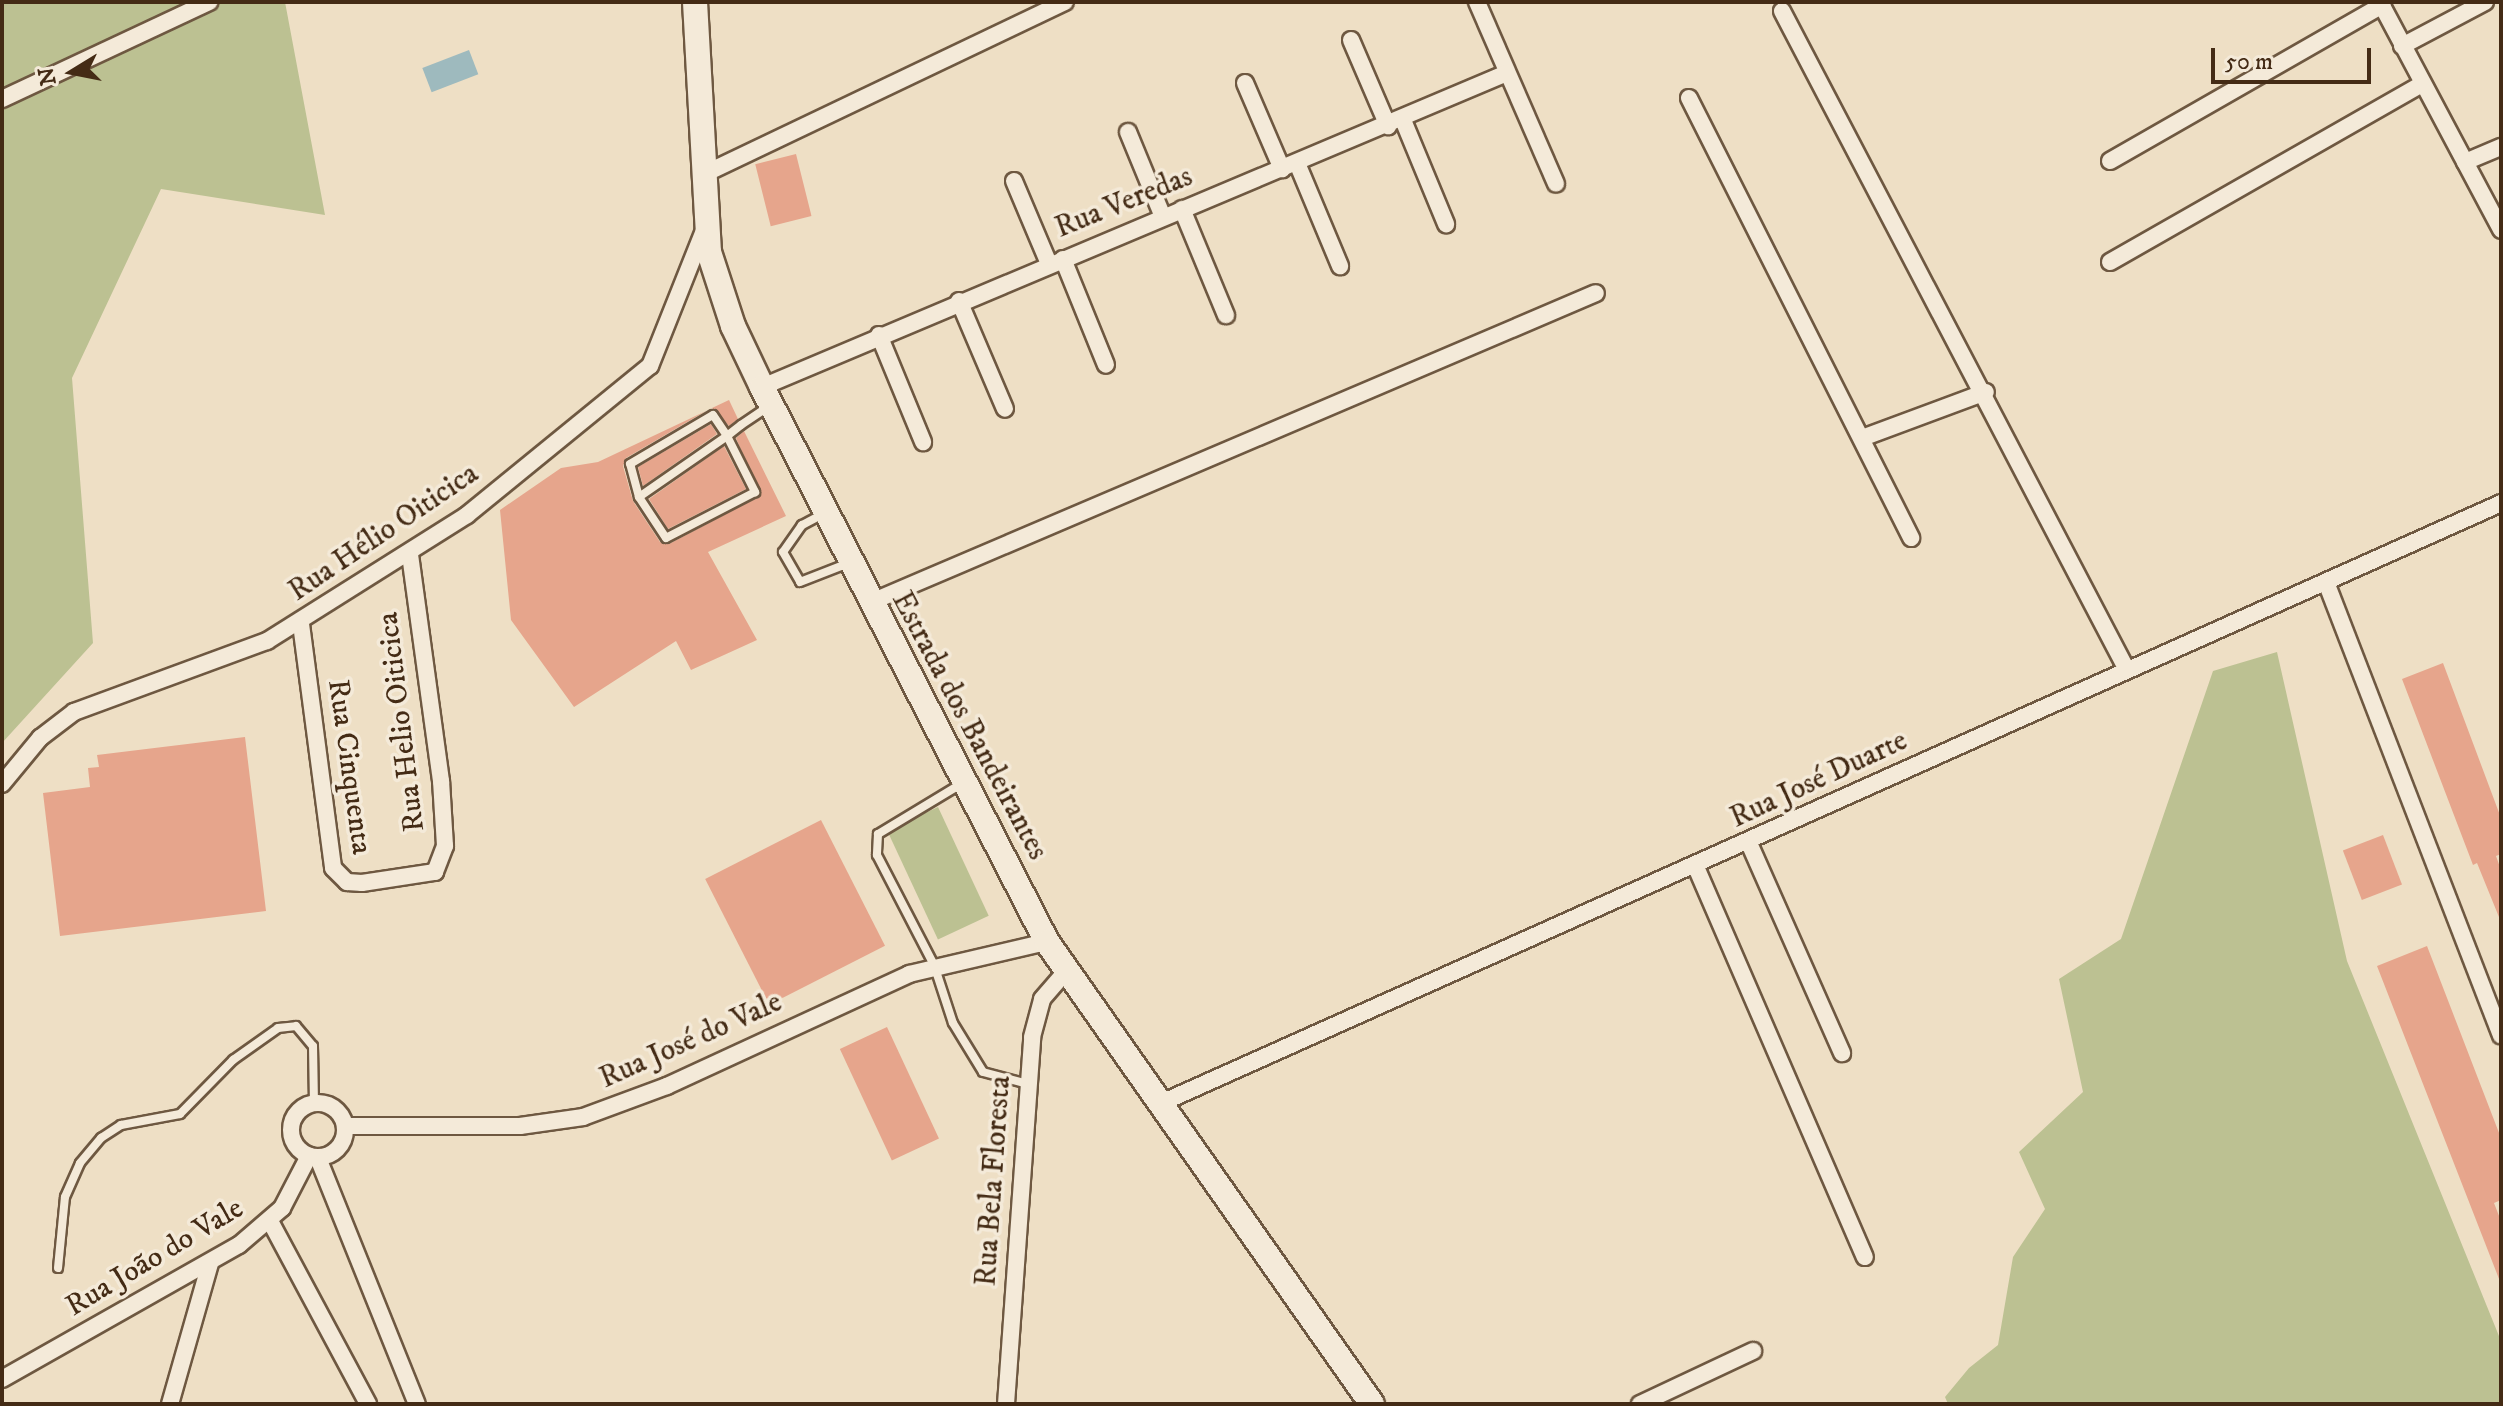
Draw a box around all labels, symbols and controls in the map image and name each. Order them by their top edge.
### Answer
north arrow [32,32,112,112]
scale bar [2215,32,2375,82]
text: 50 m [2225,47,2273,77]
text: N [33,65,63,87]
street label: Rua Veredas [1050,159,1198,247]
street label: Rua Hélio Oiticica [282,456,486,610]
street label: Estrada dos Bandeirantes [883,586,1055,866]
street label: Rua Helio Oiticica [371,610,433,834]
street label: Rua Cinquenta [319,677,379,857]
street label: Rua José Duarte [1725,723,1913,837]
street label: Rua José do Vale [594,985,788,1097]
street label: Rua Bela Floresta [969,1075,1019,1287]
street label: Rua João do Vale [60,1191,250,1325]

